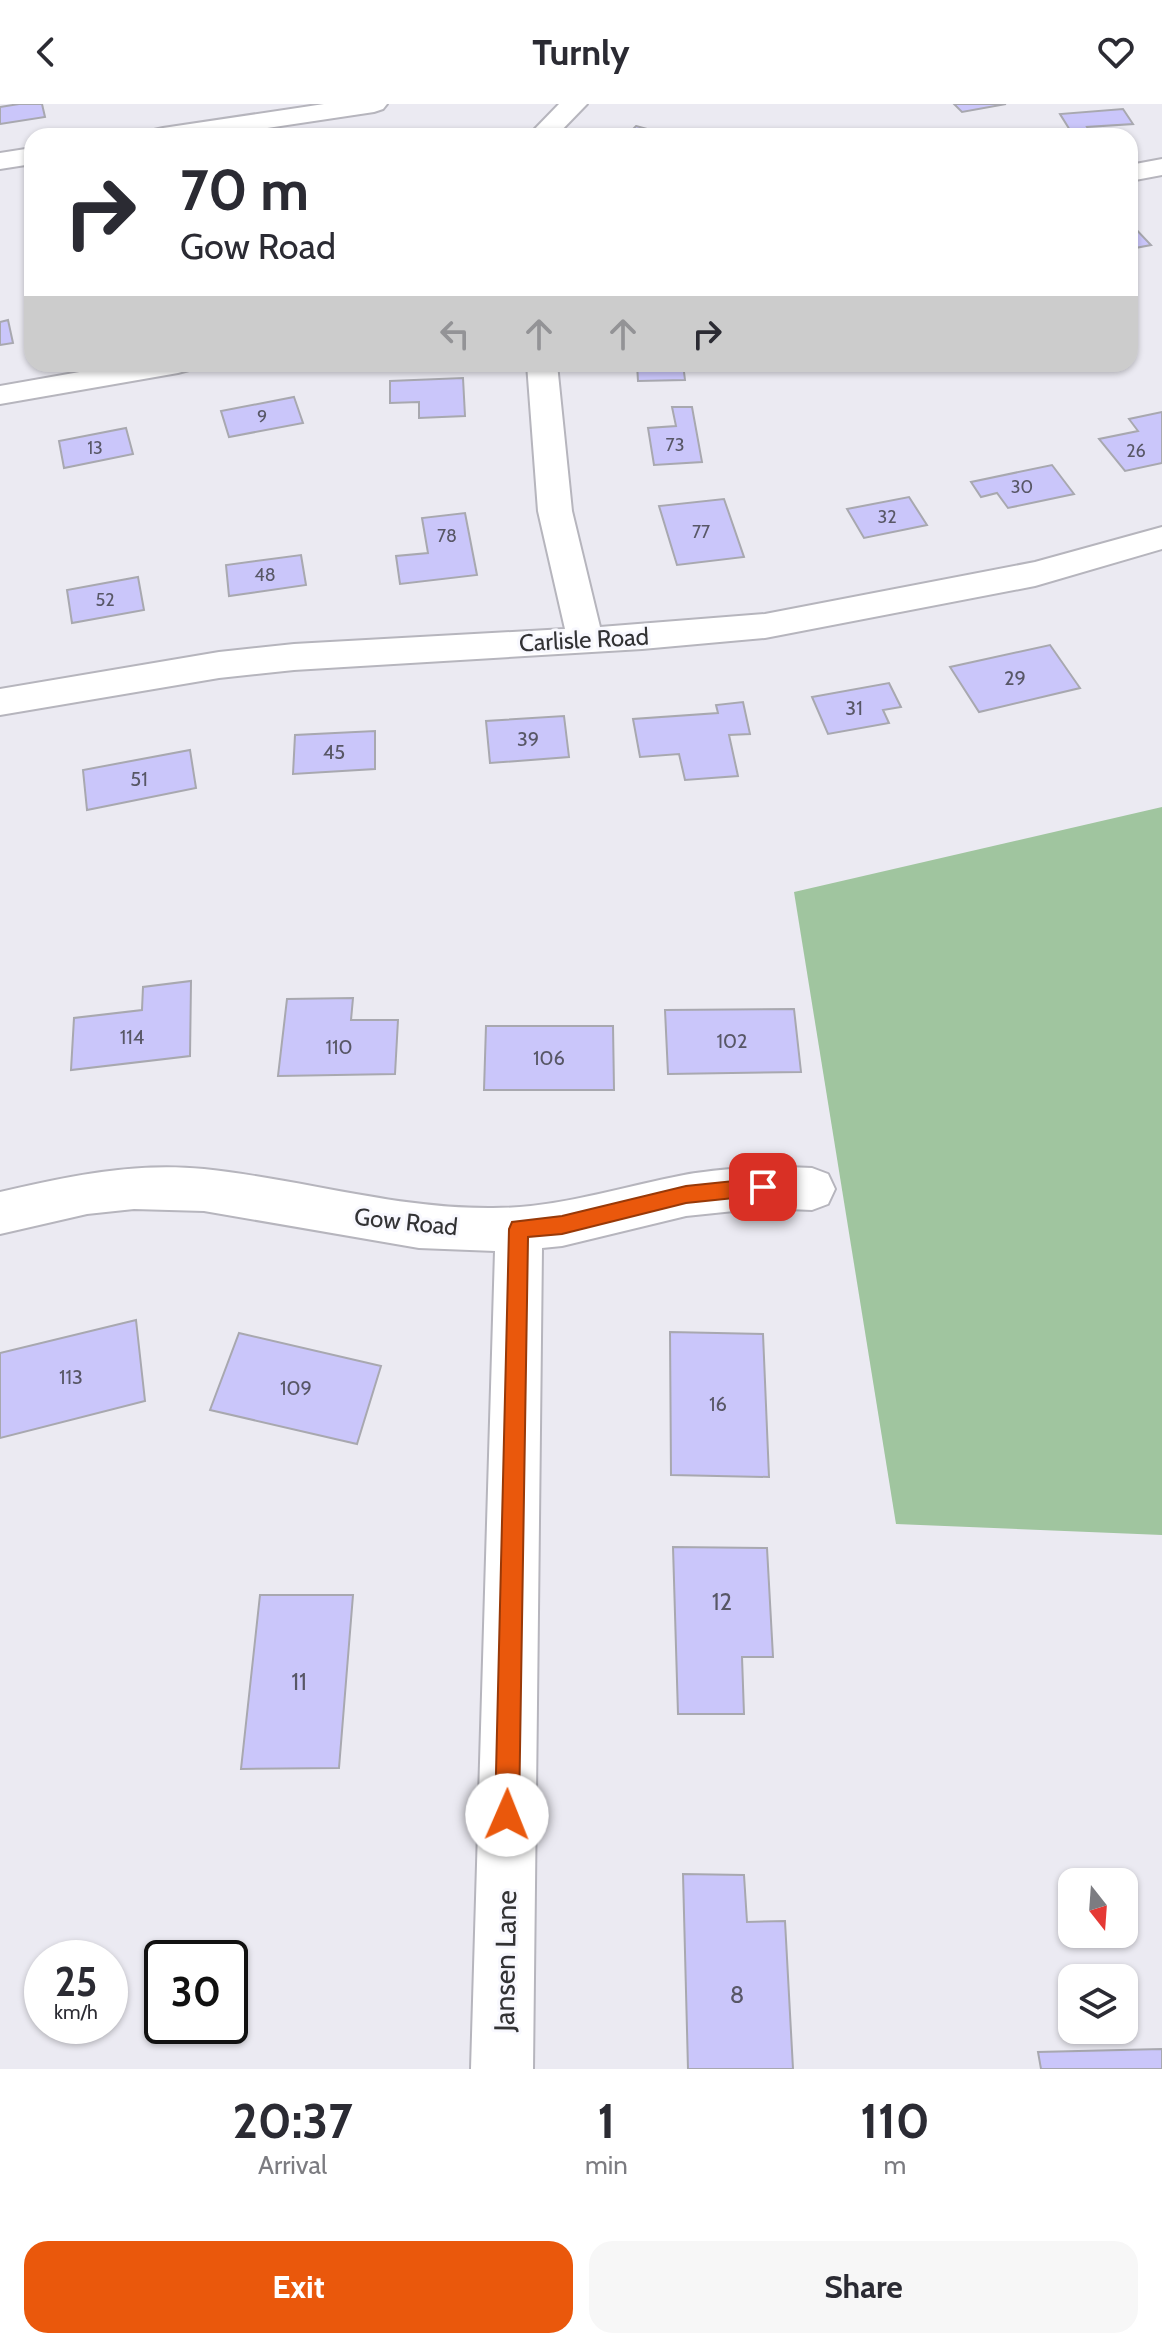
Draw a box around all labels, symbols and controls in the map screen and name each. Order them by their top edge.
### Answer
icon: back [24,30,68,74]
text: Turnly [532,30,630,74]
icon: heart [1094,30,1138,74]
text: 70 m [180,156,309,224]
icon: right [48,160,152,264]
text: Gow Road [180,224,336,268]
icon: left [433,312,477,356]
icon: ahead [517,312,561,356]
icon: ahead [601,312,645,356]
icon: right [685,312,729,356]
house number: 9 [257,406,267,428]
house number: 73 [666,434,684,456]
house number: 13 [87,437,103,459]
house number: 26 [1126,440,1146,462]
house number: 30 [1011,476,1033,498]
house number: 32 [877,506,897,528]
house number: 77 [692,521,710,543]
house number: 78 [437,525,457,547]
house number: 48 [254,564,276,586]
house number: 52 [95,589,115,611]
street label: Carlisle Road [518,622,650,657]
house number: 29 [1004,666,1026,690]
house number: 31 [845,696,863,720]
house number: 39 [517,727,539,751]
house number: 45 [323,740,345,764]
house number: 51 [130,767,148,791]
house number: 114 [120,1025,145,1049]
house number: 102 [717,1029,747,1053]
house number: 110 [326,1035,353,1059]
house number: 106 [533,1046,565,1070]
pin [729,1153,797,1221]
icon: arrive [741,1165,785,1209]
street label: Gow Road [353,1202,459,1241]
house number: 113 [59,1365,83,1389]
house number: 109 [280,1376,312,1400]
house number: 16 [709,1392,727,1416]
house number: 12 [712,1587,732,1616]
house number: 11 [291,1667,307,1696]
position arrow [465,1773,549,1857]
north arrow [1058,1868,1138,1948]
map controls [1058,1868,1138,2044]
street label: Jansen Lane [487,1890,523,2033]
speed limit sign: 30 [144,1940,248,2044]
text: 25 [55,1957,97,2006]
button: layers [1058,1964,1138,2044]
house number: 8 [730,1980,744,2009]
text: km/h [54,2000,98,2024]
text: 20:37 [232,2092,353,2150]
text: 1 [598,2092,615,2150]
text: 110 [860,2092,930,2150]
text: Arrival [258,2149,327,2181]
text: min [585,2149,628,2181]
text: m [884,2149,906,2181]
button: Exit [24,2241,573,2333]
button: Share [589,2241,1138,2333]

